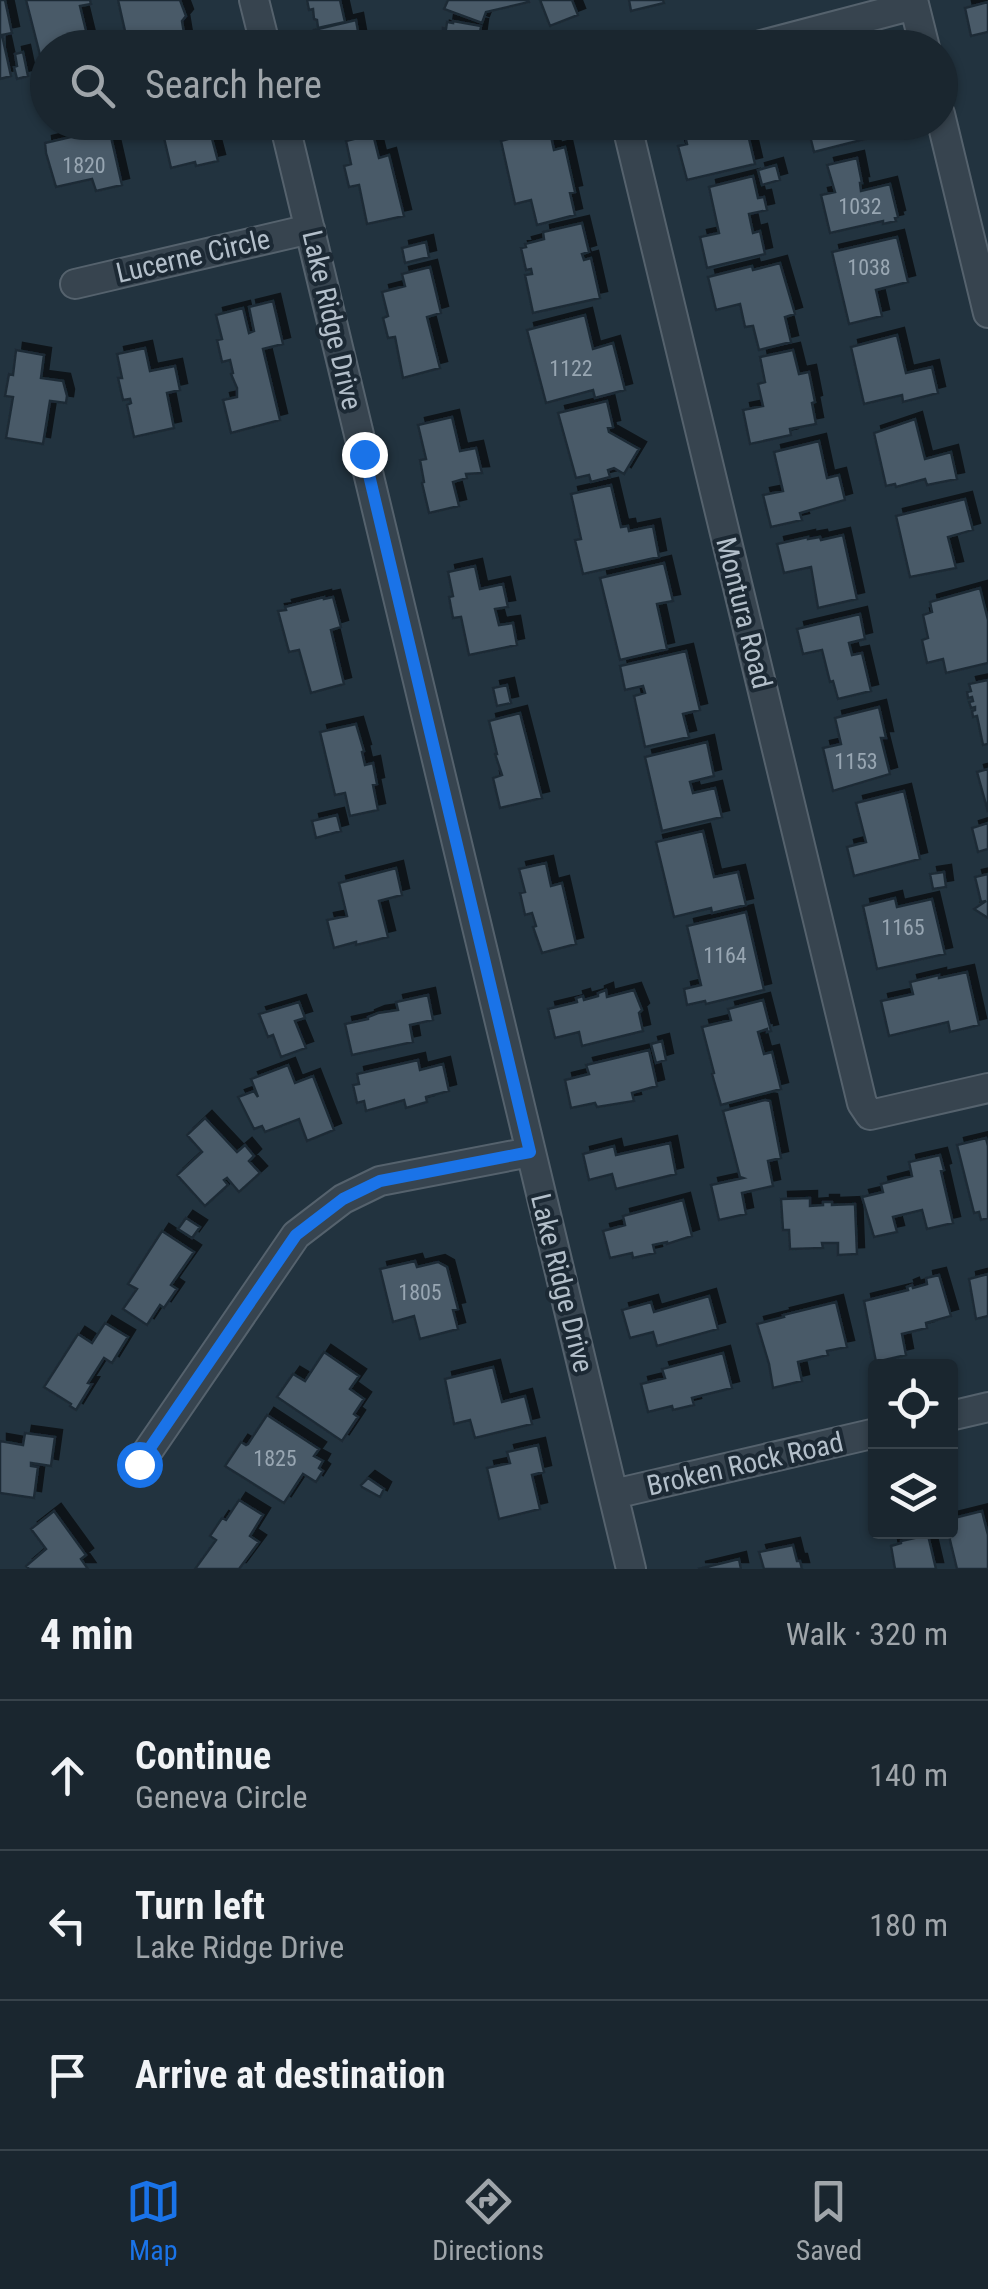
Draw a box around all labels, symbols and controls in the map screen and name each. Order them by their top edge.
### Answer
search box [30,30,958,140]
icon: search [65,58,120,113]
text: Search here [145,63,322,107]
house number: 1820 [62,153,106,178]
house number: 1032 [838,194,882,219]
street label: Lucerne Circle [113,222,273,290]
street label: Lake Ridge Drive [295,227,369,413]
house number: 1038 [847,255,891,280]
house number: 1122 [549,356,593,381]
route end [342,432,388,478]
street label: Montura Road [709,534,779,692]
house number: 1153 [834,749,878,774]
house number: 1165 [881,915,925,940]
house number: 1164 [703,943,747,968]
street label: Lake Ridge Drive [524,1190,600,1376]
house number: 1805 [398,1280,442,1305]
map controls [868,1359,958,1539]
button: locate [868,1359,958,1449]
street label: Broken Rock Road [644,1425,846,1503]
route start [117,1442,163,1488]
house number: 1825 [253,1446,297,1471]
button: layers [868,1449,958,1539]
text: 4 min [40,1610,133,1659]
text: Walk · 320 m [786,1615,948,1653]
text: Continue [135,1734,271,1778]
icon: ahead [40,1748,95,1803]
text: 140 m [869,1756,948,1794]
text: Geneva Circle [135,1778,307,1816]
text: Turn left [135,1884,265,1928]
icon: left [40,1898,95,1953]
text: 180 m [869,1906,948,1944]
text: Lake Ridge Drive [135,1928,344,1966]
icon: arrive [40,2048,95,2103]
text: Arrive at destination [135,2053,445,2097]
tab: Map [126,2174,181,2267]
tab: Directions [432,2174,544,2267]
tab: Saved [796,2174,862,2267]

